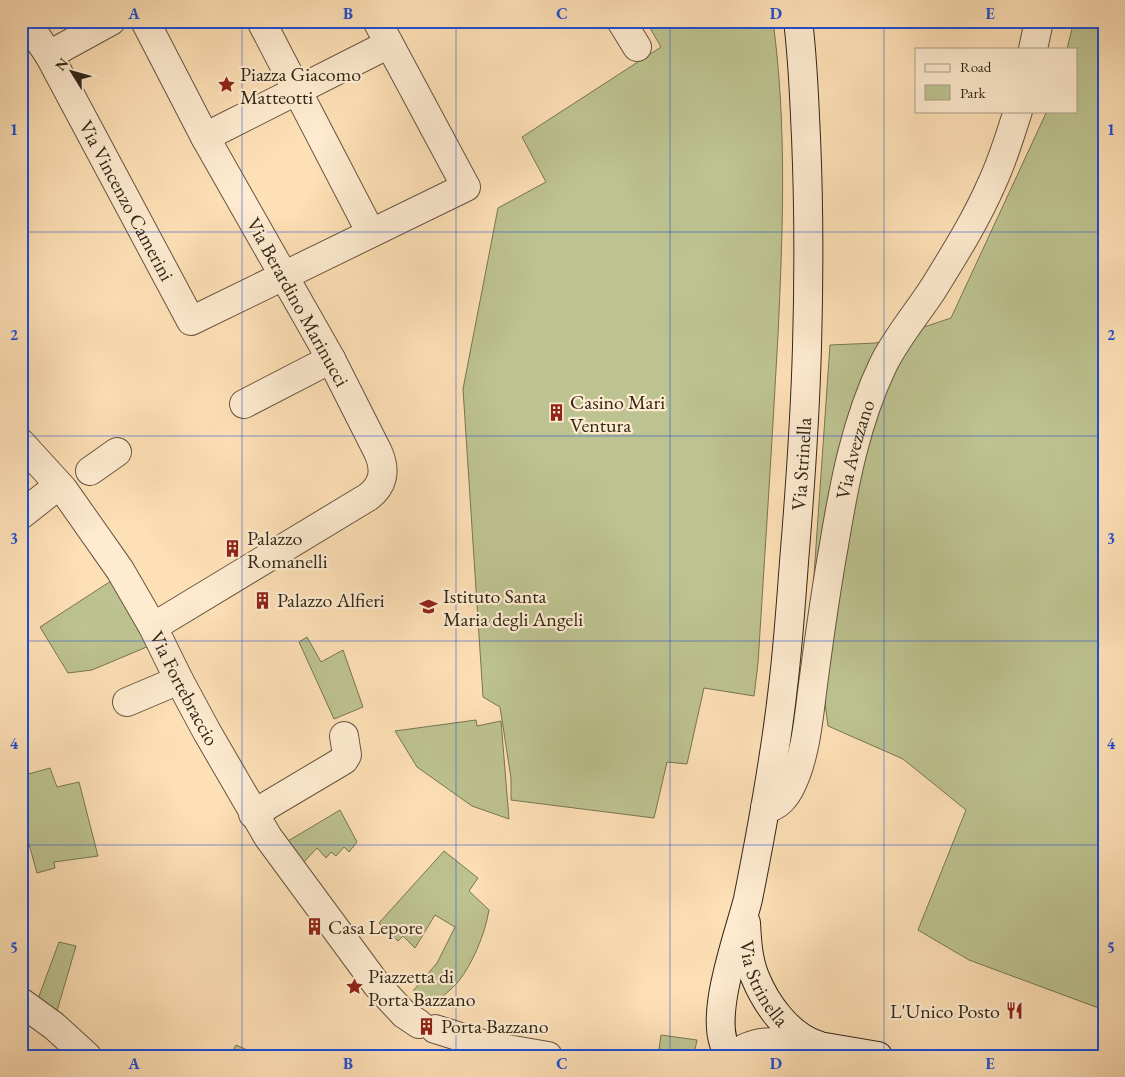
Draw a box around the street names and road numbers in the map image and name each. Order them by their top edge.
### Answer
street label: Via Vincenzo Camerini [73,116,180,286]
street label: Via Berardino Marinucci [241,213,355,391]
street label: Via Avezzano [829,396,880,501]
street label: Via Strinella [785,417,817,511]
street label: Via Fortebraccio [144,627,225,750]
street label: Via Strinella [734,939,794,1032]

